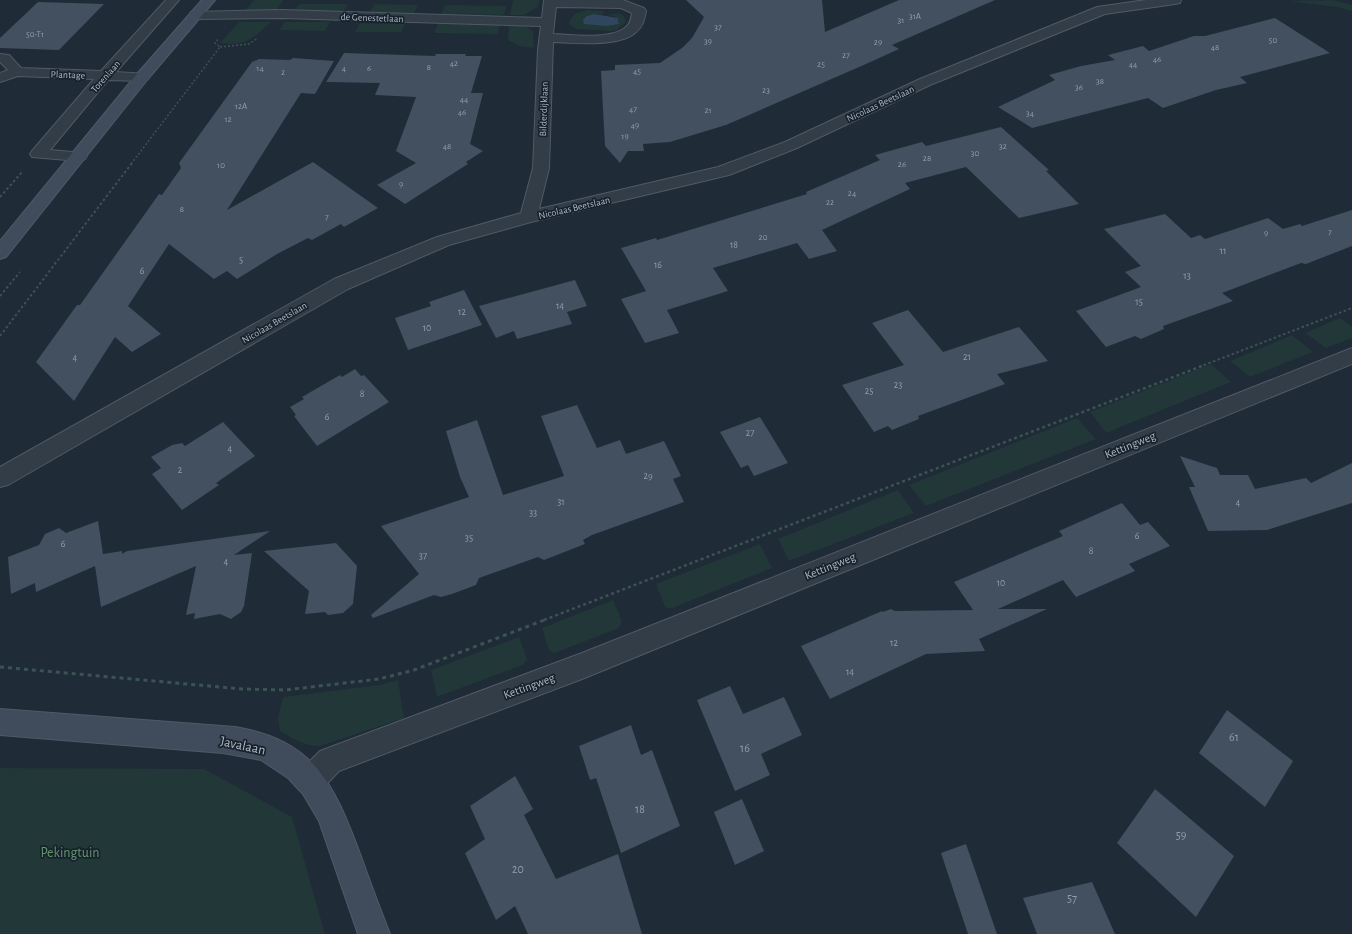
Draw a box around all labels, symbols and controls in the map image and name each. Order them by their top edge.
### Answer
street label: de Genestetlaan [340,12,404,24]
house number: 31A [909,12,921,21]
house number: 31 [898,16,904,25]
house number: 37 [714,23,722,32]
house number: 50-T1 [26,30,44,39]
house number: 50 [1269,36,1278,45]
house number: 39 [704,37,712,46]
house number: 29 [874,38,882,47]
house number: 48 [1211,43,1219,52]
house number: 27 [842,51,850,60]
house number: 46 [1153,55,1161,64]
street label: Torenlaan [89,59,122,95]
house number: 42 [450,59,458,68]
house number: 25 [817,60,825,69]
house number: 44 [1129,60,1138,69]
house number: 8 [427,63,431,72]
house number: 14 [256,64,264,73]
house number: 4 [342,64,347,73]
house number: 6 [367,64,371,73]
house number: 45 [633,67,641,76]
house number: 2 [281,68,285,77]
street label: Plantage [50,69,86,81]
house number: 38 [1096,77,1104,86]
street label: Bilderdijklaan [538,81,550,137]
house number: 36 [1075,83,1083,92]
street label: Nicolaas Beetslaan [845,84,916,124]
house number: 23 [762,86,770,95]
house number: 44 [460,95,469,104]
house number: 12A [235,102,247,111]
house number: 47 [629,105,637,114]
house number: 21 [704,106,712,115]
house number: 46 [458,108,466,117]
house number: 34 [1026,109,1035,118]
house number: 12 [224,115,232,124]
house number: 49 [631,121,639,130]
house number: 19 [621,132,629,141]
house number: 48 [443,142,451,151]
house number: 32 [999,142,1007,151]
house number: 30 [971,149,979,158]
house number: 28 [923,154,931,163]
house number: 26 [898,160,906,169]
house number: 10 [217,161,225,170]
house number: 9 [399,180,403,189]
house number: 24 [848,189,857,198]
street label: Nicolaas Beetslaan [537,195,611,221]
house number: 22 [826,198,834,207]
house number: 8 [180,205,184,214]
house number: 7 [325,213,329,222]
house number: 7 [1328,228,1332,237]
house number: 9 [1264,229,1268,238]
house number: 20 [759,233,768,242]
house number: 18 [730,240,738,250]
house number: 11 [1220,246,1226,256]
house number: 5 [239,255,243,265]
house number: 16 [654,260,662,270]
house number: 6 [140,266,145,276]
house number: 13 [1183,271,1191,281]
house number: 15 [1135,297,1143,307]
street label: Nicolaas Beetslaan [240,300,309,346]
house number: 14 [556,301,564,311]
house number: 12 [458,307,466,317]
house number: 10 [423,323,431,333]
house number: 21 [963,352,971,362]
house number: 4 [73,353,78,363]
house number: 23 [894,380,902,390]
house number: 25 [865,386,873,396]
house number: 8 [360,389,365,399]
house number: 6 [325,412,330,422]
house number: 27 [746,428,754,438]
street label: Kettingweg [1103,429,1157,461]
house number: 4 [228,444,233,454]
house number: 2 [178,465,183,475]
house number: 29 [643,471,653,481]
house number: 31 [557,497,565,507]
house number: 4 [1236,498,1241,508]
house number: 33 [529,508,537,518]
house number: 6 [1135,531,1140,541]
house number: 35 [465,533,473,543]
house number: 6 [61,539,66,549]
house number: 8 [1089,546,1094,556]
street label: Kettingweg [803,550,857,582]
house number: 37 [419,551,427,561]
house number: 4 [224,557,229,567]
house number: 10 [997,578,1005,588]
house number: 12 [890,638,898,648]
house number: 14 [846,667,854,677]
street label: Kettingweg [502,671,556,701]
house number: 61 [1229,731,1239,743]
street label: Javalaan [219,734,267,758]
house number: 16 [740,742,750,754]
house number: 18 [635,803,645,815]
house number: 59 [1176,829,1187,841]
park label: Pekingtuin [40,846,100,860]
house number: 20 [512,863,524,875]
house number: 57 [1067,892,1077,904]

